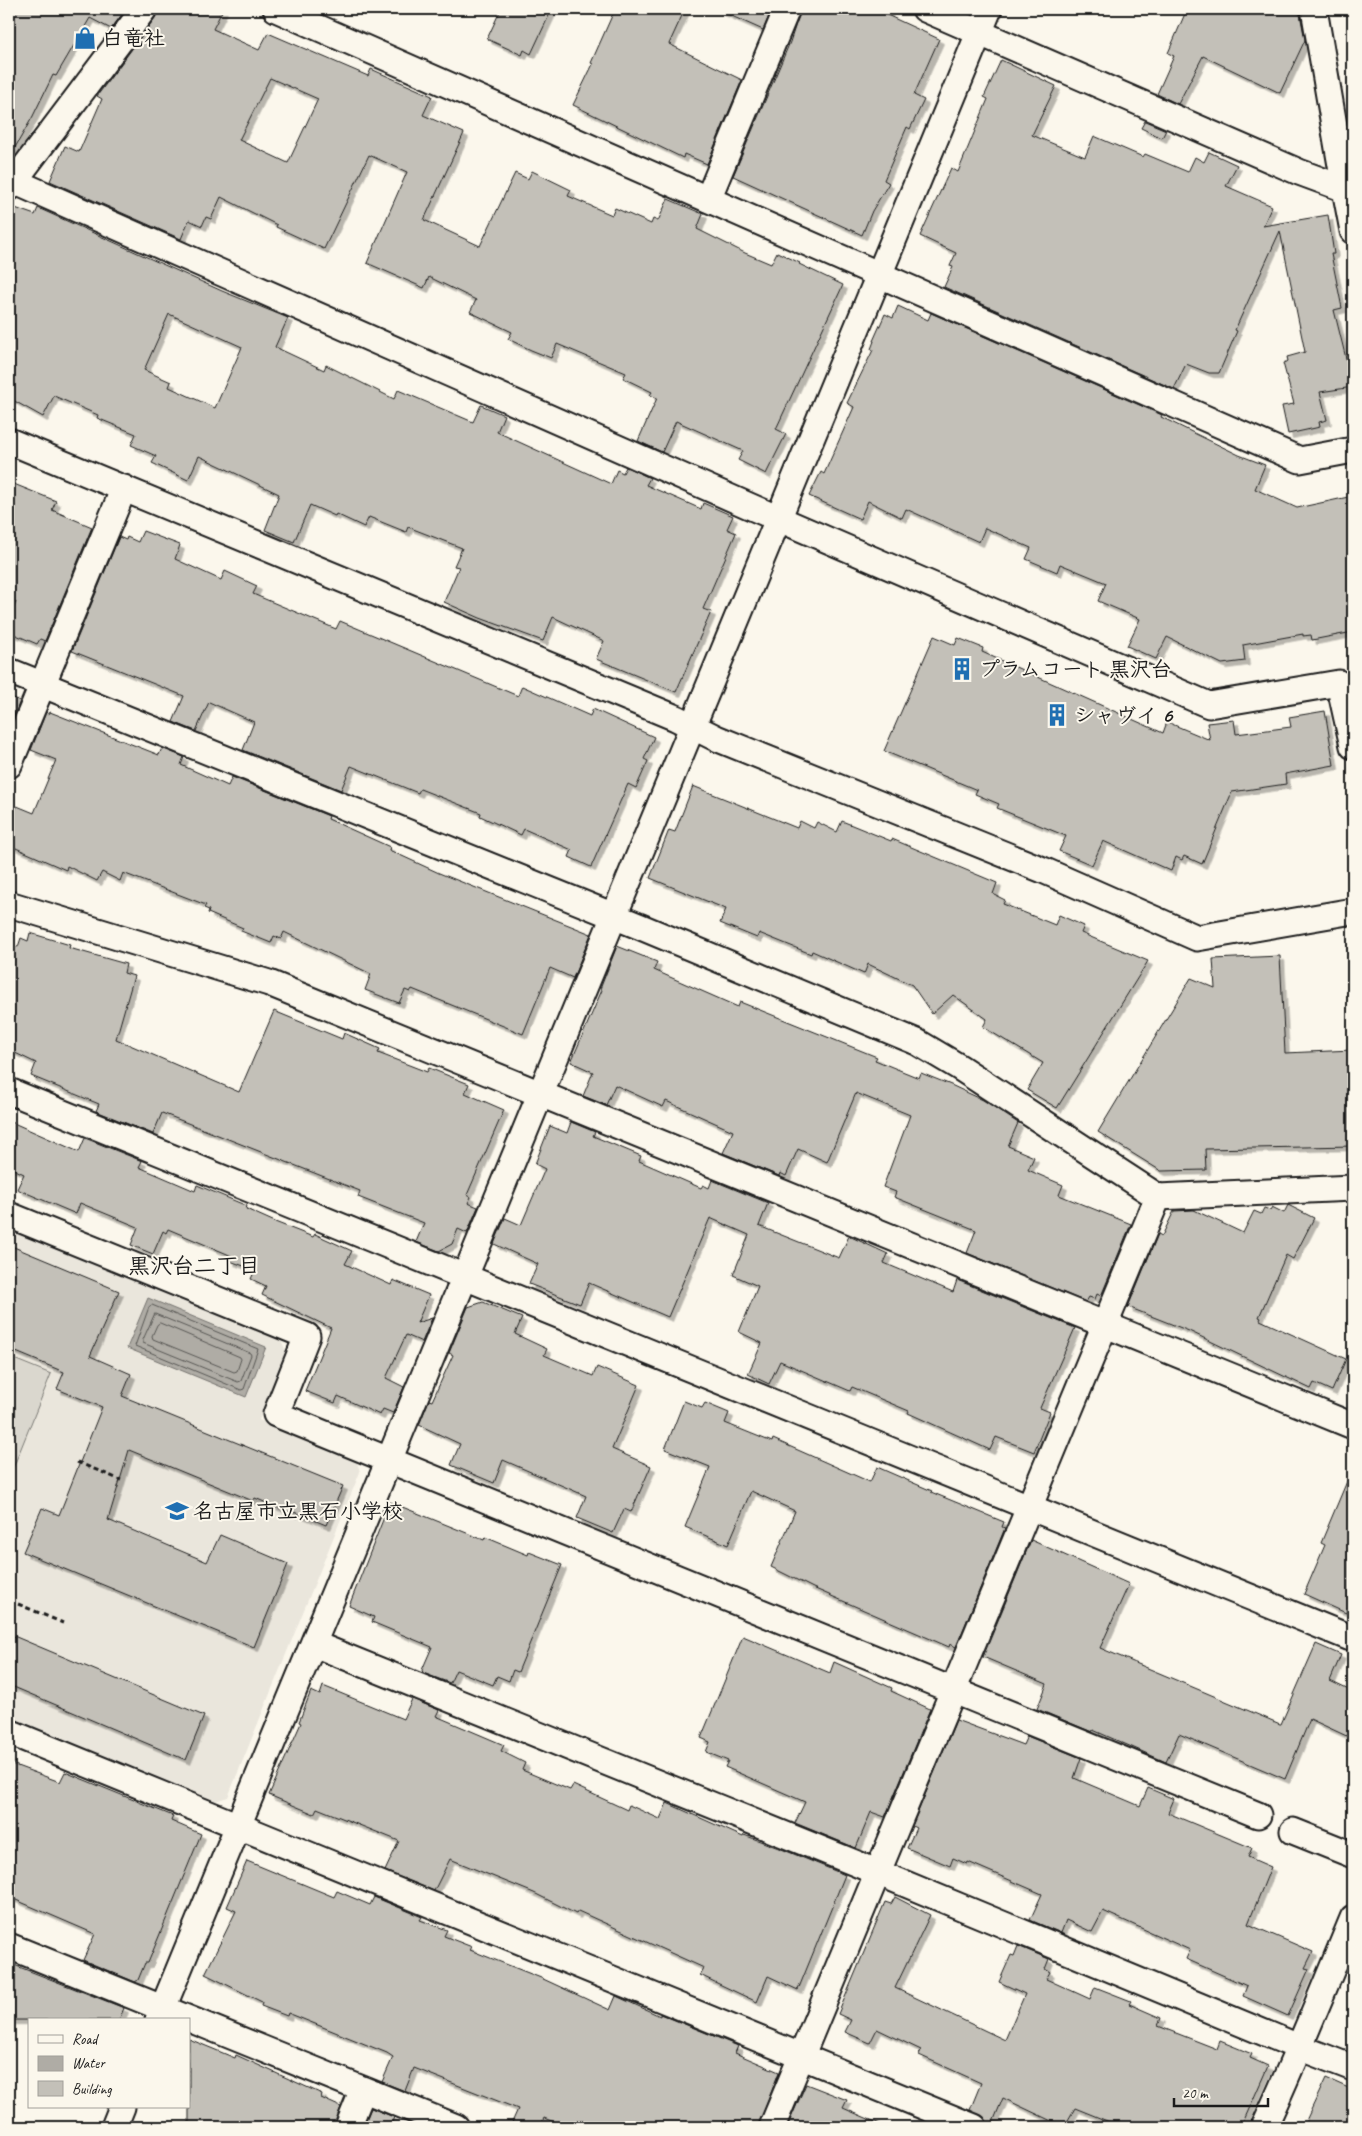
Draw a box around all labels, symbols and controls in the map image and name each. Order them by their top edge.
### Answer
shop icon: 白竜社 [72,25,98,51]
place label: 白竜社 [102,25,165,51]
building icon: プラムコート 黒沢台 [949,656,975,682]
place label: プラムコート 黒沢台 [979,656,1172,682]
building icon: シャヴイ 6 [1044,702,1070,728]
place label: シャヴイ 6 [1074,702,1174,728]
district label: 黒沢台二丁目 [128,1252,260,1280]
school or university icon: 名古屋市立黒石小学校 [164,1498,190,1524]
place label: 名古屋市立黒石小学校 [193,1498,403,1524]
legend [28,2018,190,2108]
text: Road [72,2030,99,2049]
text: Water [72,2054,106,2073]
scale bar [1174,2076,1268,2108]
text: Building [72,2080,112,2099]
text: 20 m [1182,2084,1209,2103]

